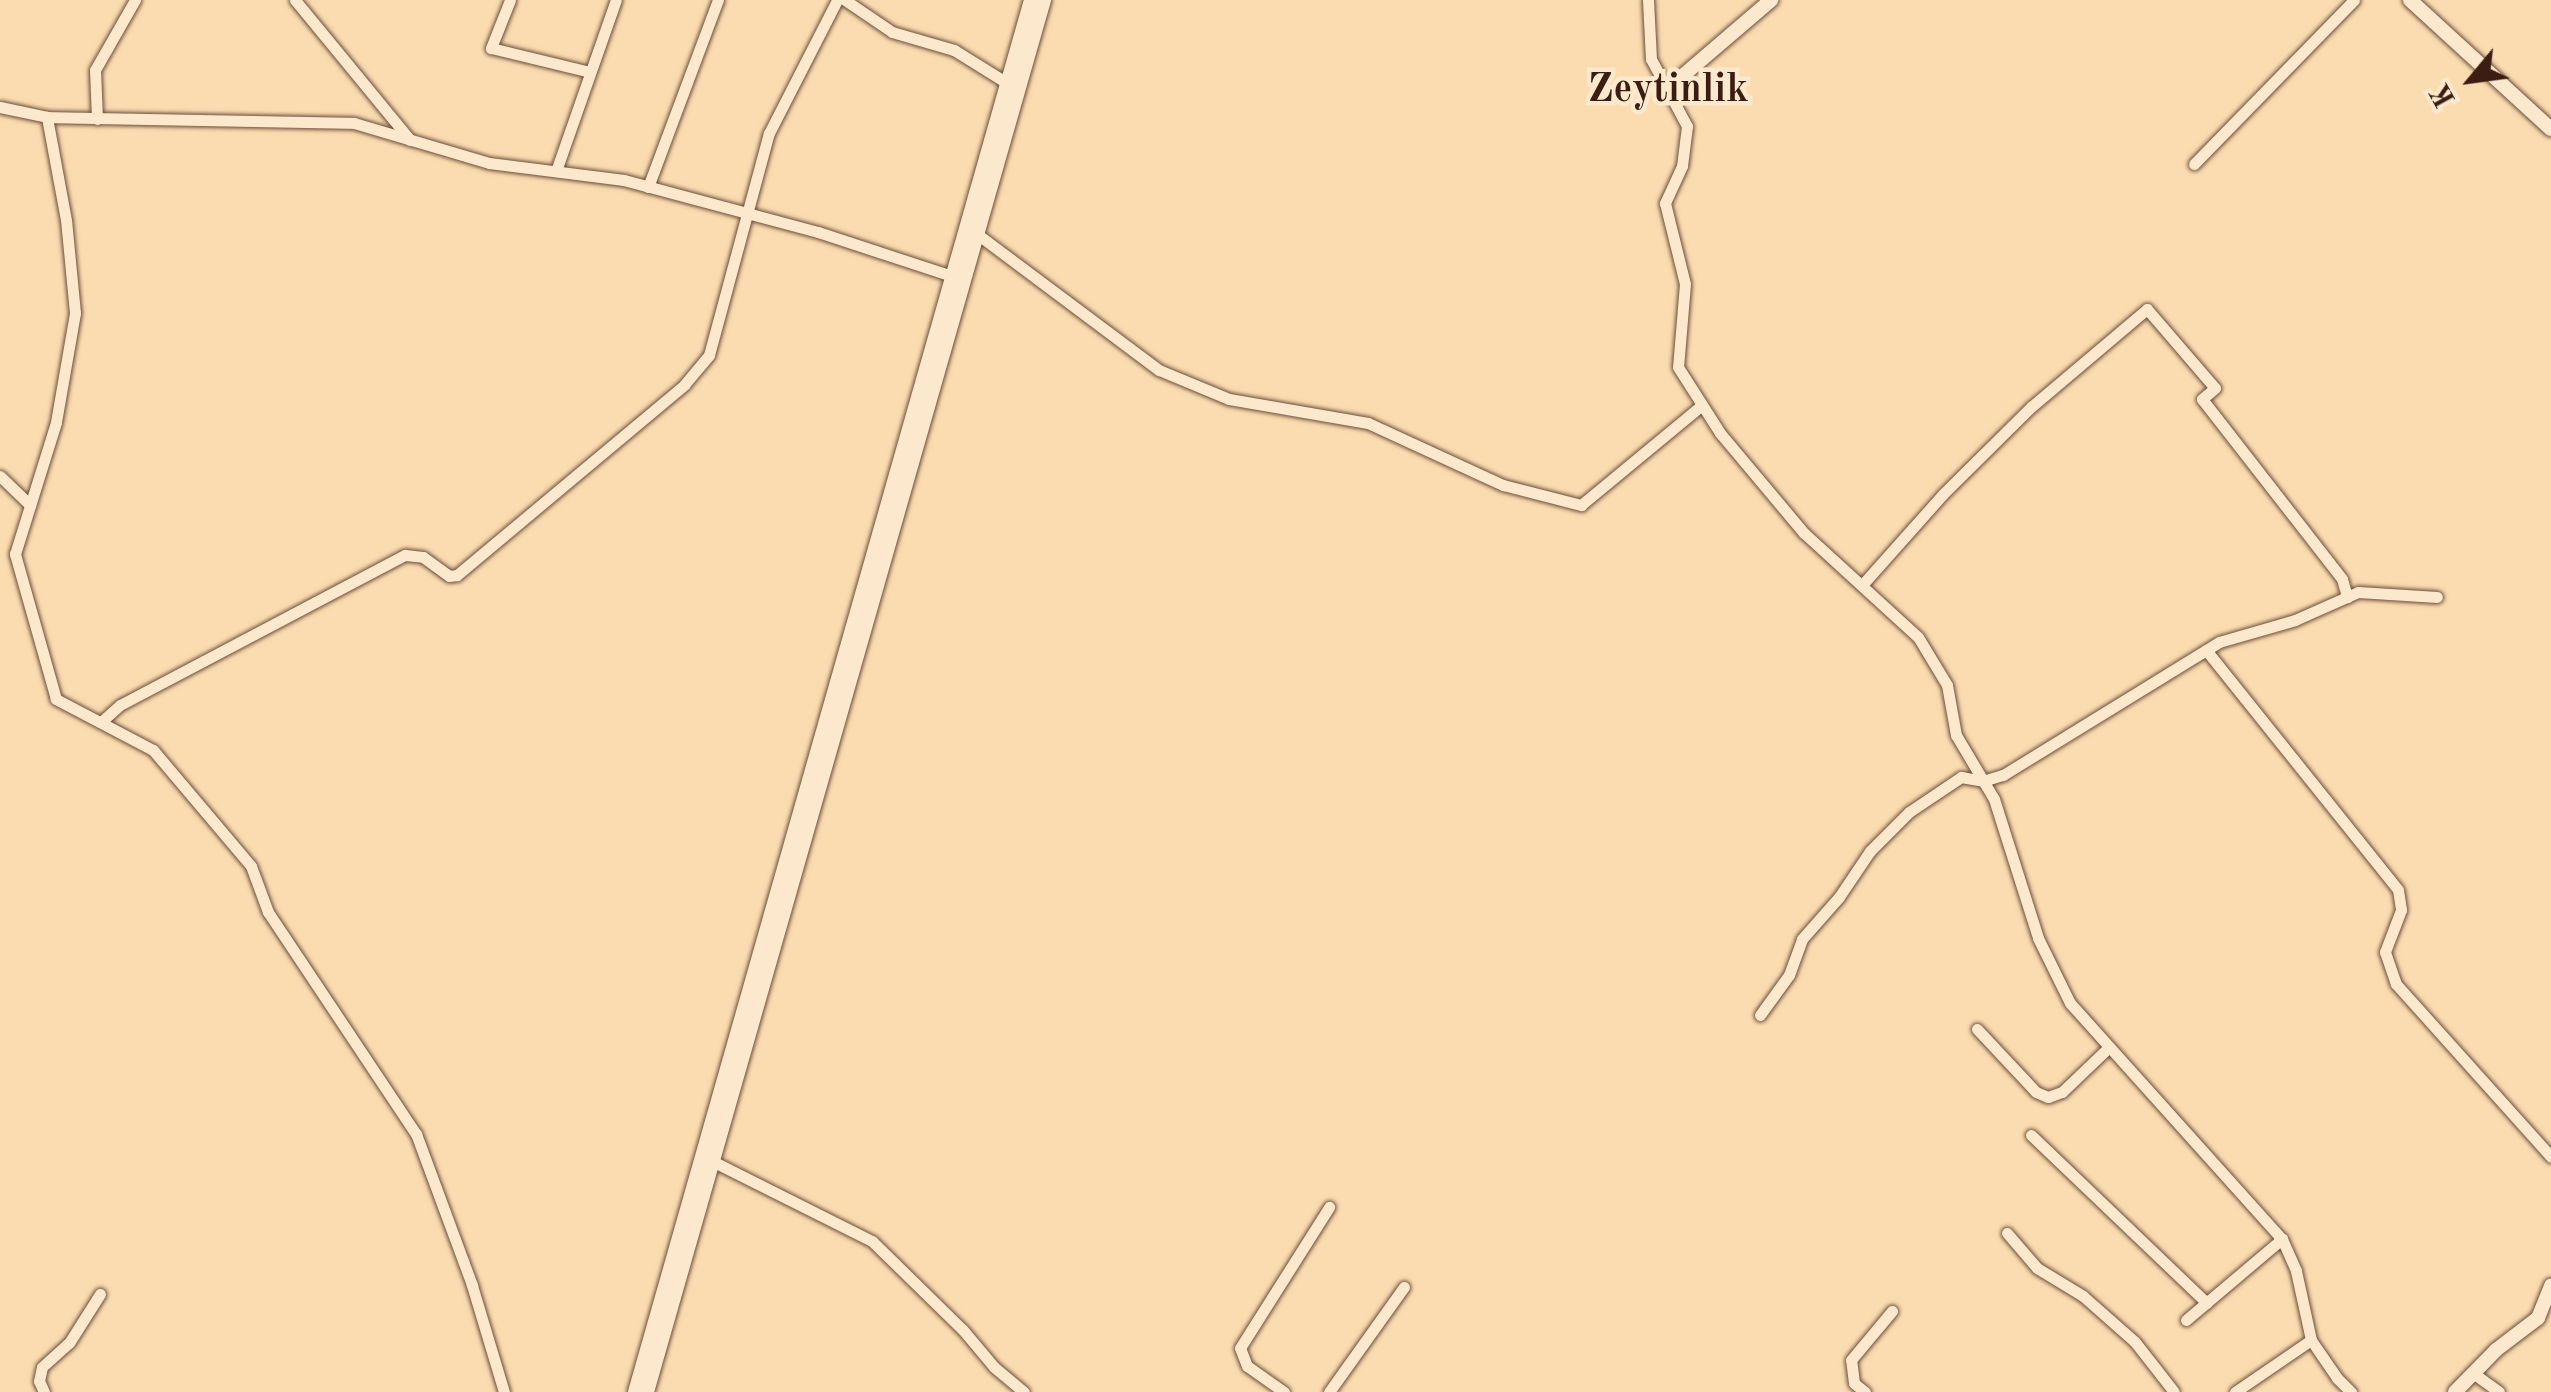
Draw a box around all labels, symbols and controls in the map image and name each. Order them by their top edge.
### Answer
north arrow [2421,30,2521,130]
district label: Zeytinlik [1587,67,1749,115]
text: K [2427,78,2462,111]

